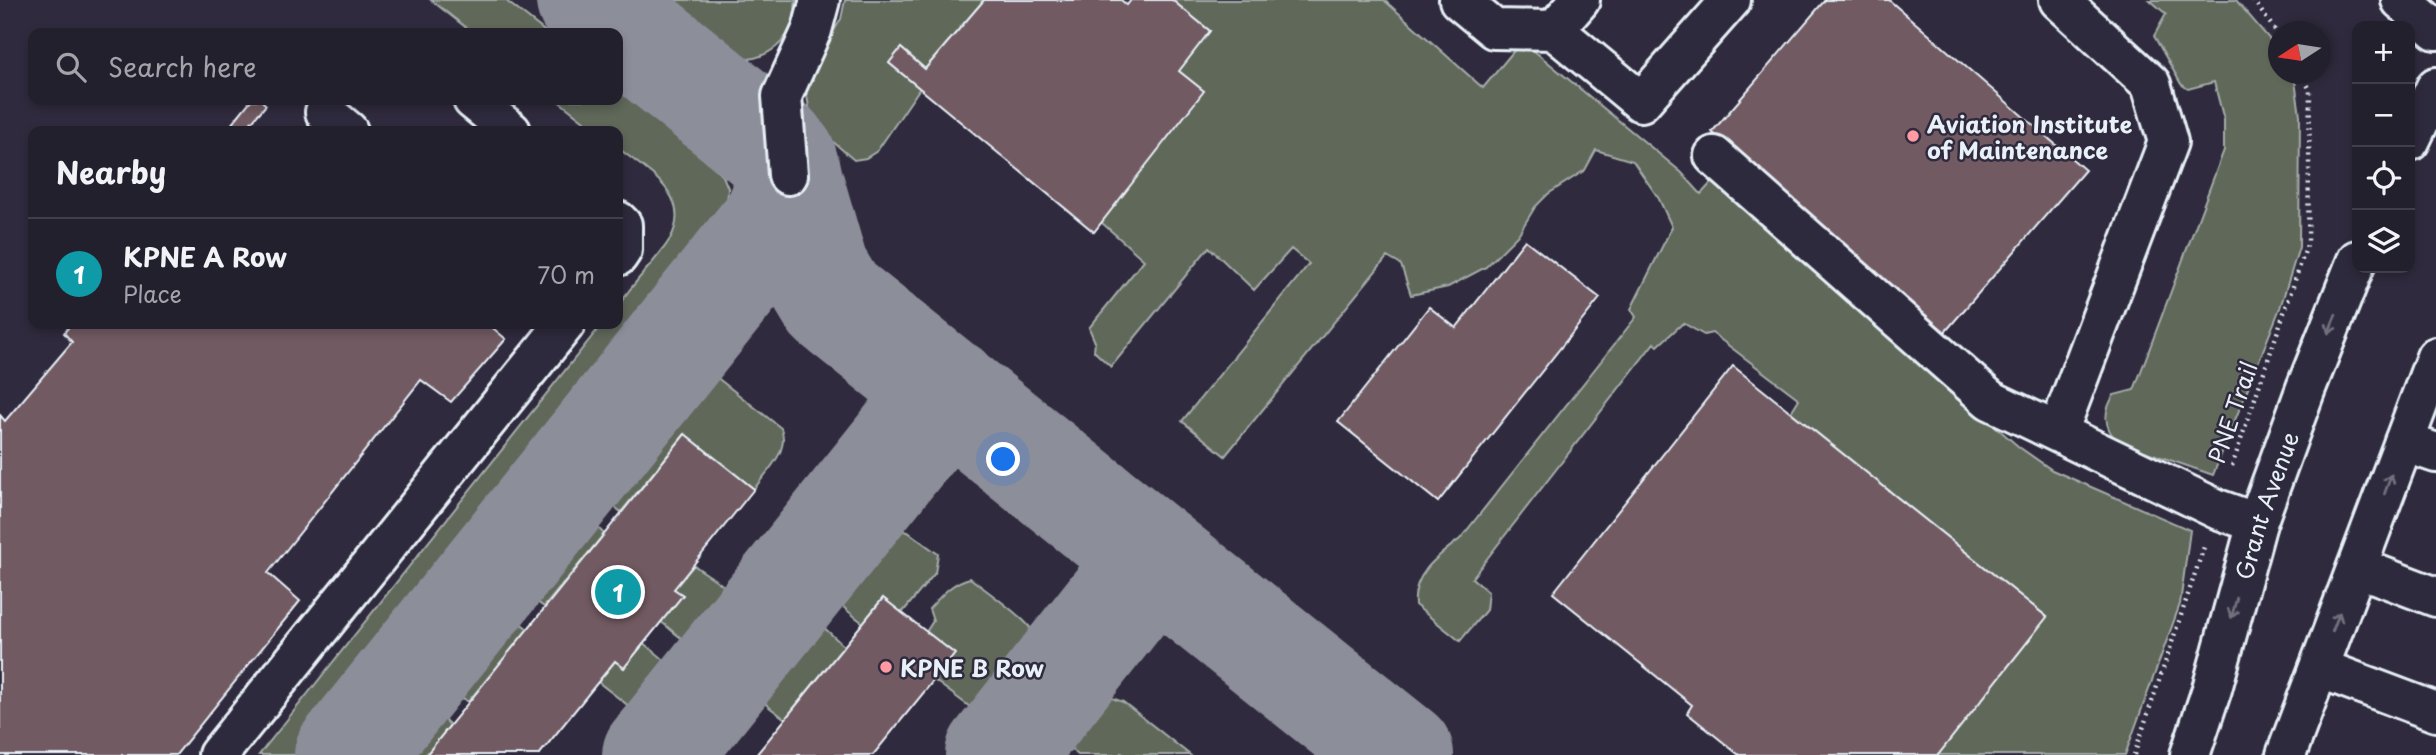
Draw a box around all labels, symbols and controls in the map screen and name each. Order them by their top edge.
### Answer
north arrow [2268,21,2331,84]
map controls [2352,21,2415,273]
button: + [2352,21,2415,84]
search box [28,28,623,105]
text: Search here [108,47,257,86]
icon: search [52,48,90,86]
button: − [2352,84,2415,147]
place label: Aviation Institute of Maintenance [1927,106,2133,167]
marker: Aviation Institute of Maintenance [1905,128,1921,144]
button: locate [2352,147,2415,210]
text: Nearby [56,149,166,194]
button: layers [2352,210,2415,273]
text: KPNE A Row [123,237,287,276]
text: 1 [74,257,85,292]
text: 70 m [537,257,595,292]
text: Place [123,276,182,311]
one-way arrow [2324,312,2337,334]
street label: PNE Trail [2198,356,2266,468]
street label: Grant Avenue [2225,426,2306,583]
your location [986,442,1020,476]
one-way arrow [2383,474,2395,496]
pin: 1 [595,566,641,618]
one-way arrow [2227,596,2240,619]
one-way arrow [2331,612,2343,634]
place label: KPNE B Row [900,650,1044,685]
marker: KPNE B Row [878,659,894,675]

